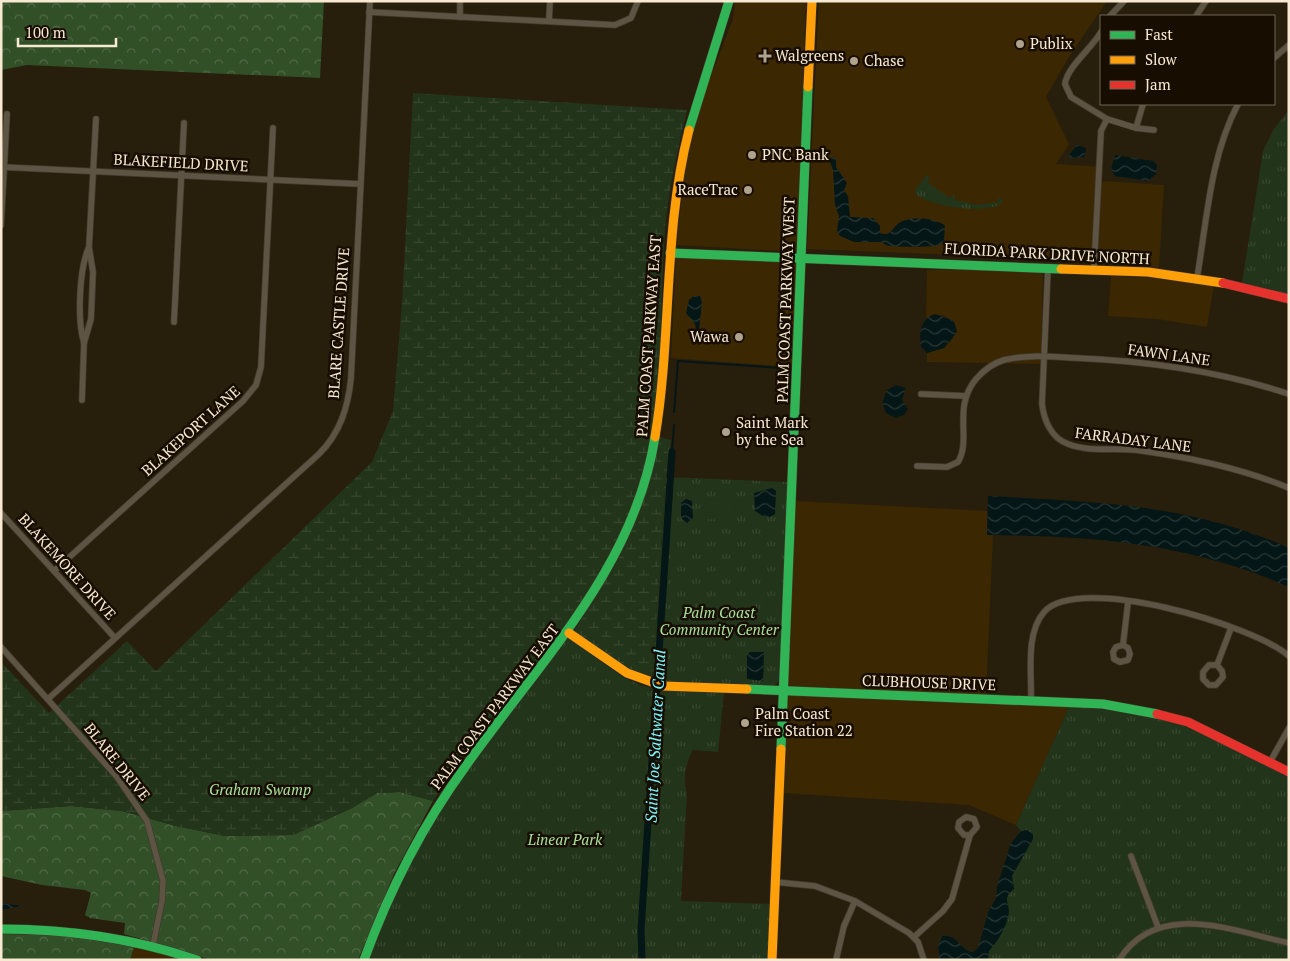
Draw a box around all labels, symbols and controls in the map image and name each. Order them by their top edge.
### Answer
scale bar [18,15,115,47]
legend [1100,15,1275,105]
text: 100 m [25,22,66,42]
text: Fast [1145,24,1173,44]
place label: Publix [1030,33,1073,53]
marker: Publix [1014,38,1026,50]
place label: Walgreens [775,45,844,65]
text: Slow [1145,49,1178,69]
marker: Walgreens [759,50,771,62]
place label: Chase [864,50,904,70]
marker: Chase [848,55,860,67]
text: Jam [1145,74,1171,94]
place label: PNC Bank [762,144,829,164]
street label: BLAKEFIELD DRIVE [113,148,249,176]
marker: PNC Bank [746,149,758,161]
place label: RaceTrac [677,179,738,199]
marker: RaceTrac [742,184,754,196]
street label: PALM COAST PARKWAY WEST [771,197,799,403]
street label: PALM COAST PARKWAY EAST [631,234,665,437]
street label: FLORIDA PARK DRIVE NORTH [944,238,1150,268]
street label: BLARE CASTLE DRIVE [323,247,353,399]
place label: Wawa [690,326,729,346]
marker: Wawa [733,331,745,343]
street label: FAWN LANE [1127,338,1212,370]
street label: BLAKEPORT LANE [137,381,244,480]
place label: Saint Mark by the Sea [736,412,809,449]
street label: FARRADAY LANE [1074,422,1192,456]
marker: Saint Mark by the Sea [720,426,732,438]
street label: BLAKEMORE DRIVE [15,509,121,624]
park label: Palm Coast Community Center [659,602,780,639]
street label: PALM COAST PARKWAY EAST [425,620,563,793]
water label: Saint Joe Saltwater Canal [639,648,671,823]
street label: CLUBHOUSE DRIVE [862,670,996,694]
place label: Palm Coast Fire Station 22 [755,703,853,740]
marker: Palm Coast Fire Station 22 [739,717,751,729]
street label: BLARE DRIVE [80,719,155,804]
park label: Graham Swamp [209,779,311,799]
park label: Linear Park [527,829,603,849]

